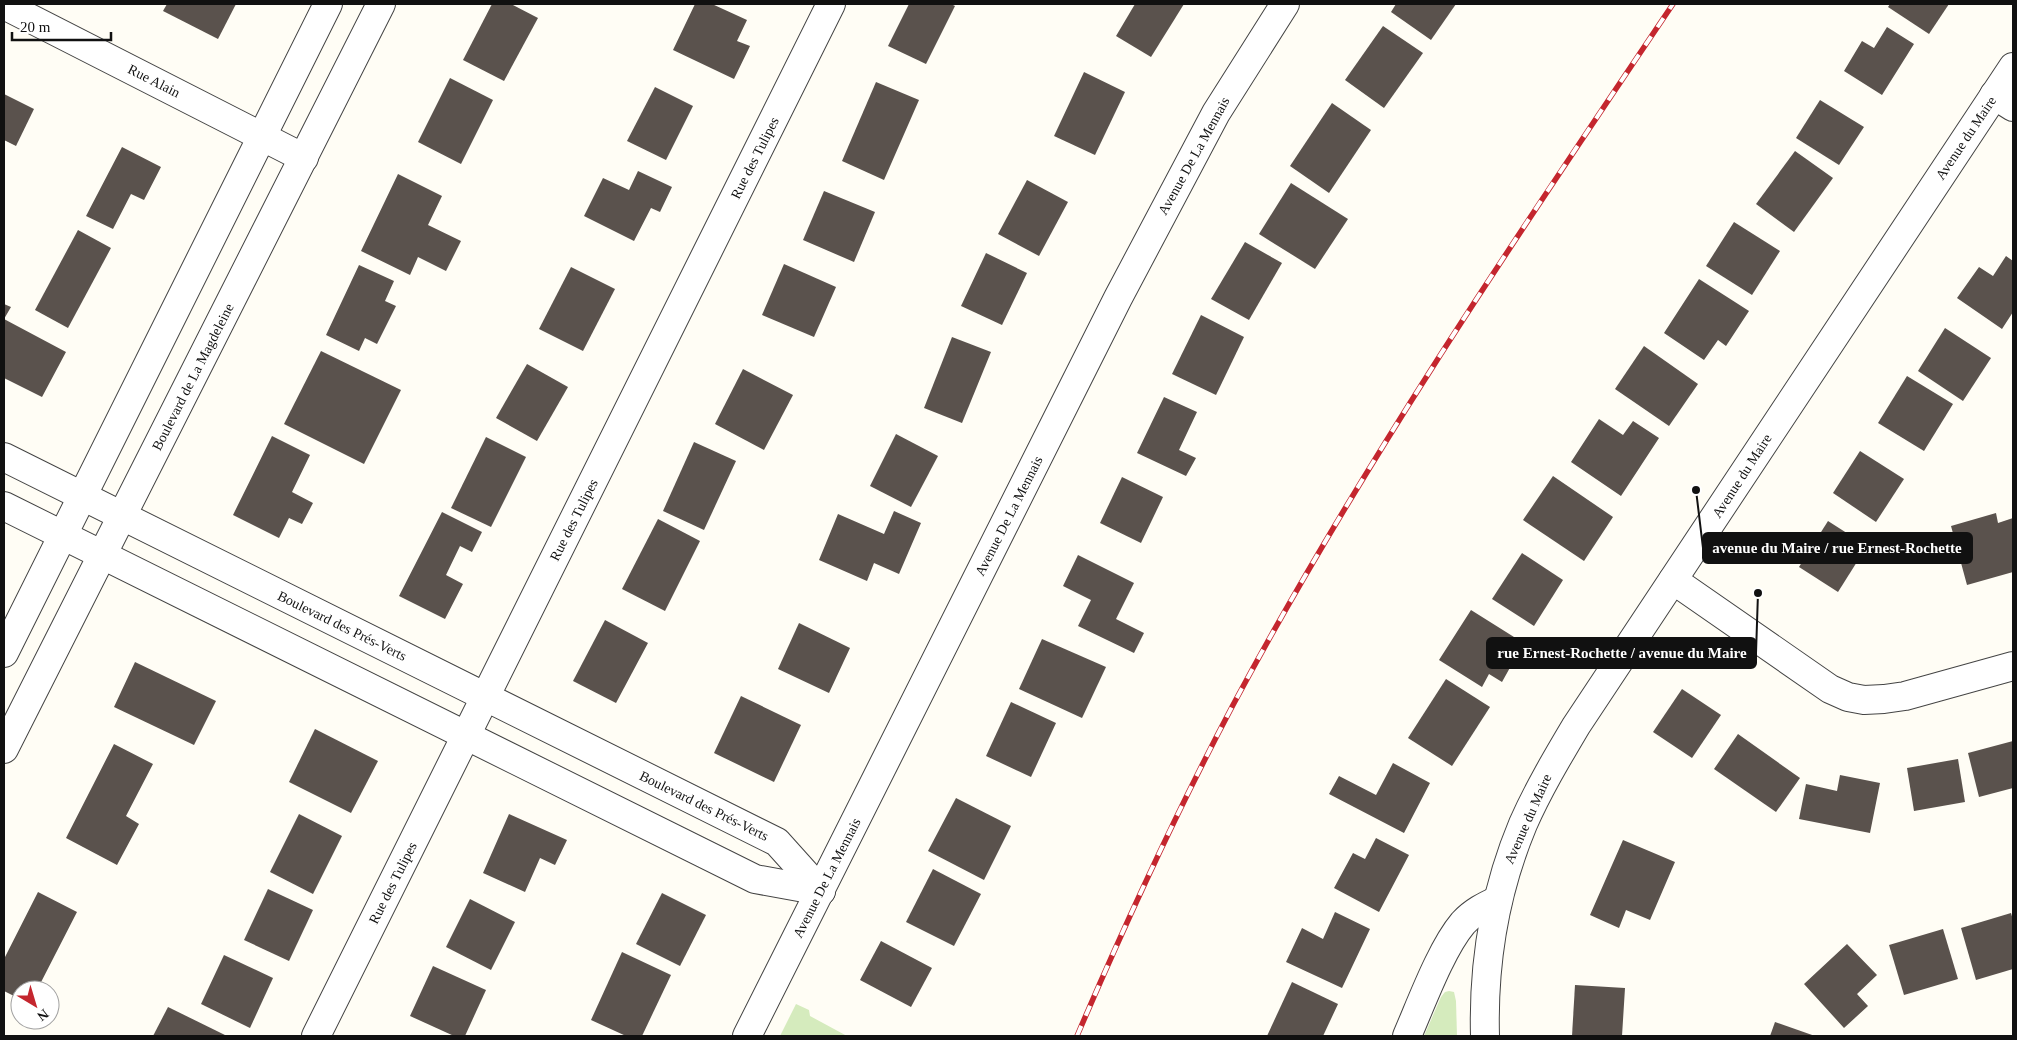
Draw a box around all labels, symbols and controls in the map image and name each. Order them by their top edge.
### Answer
scale bar [12,10,111,42]
text: 20 m [20,19,51,35]
street label: Rue Alain [125,62,183,100]
street label: Avenue du Maire [1933,94,1999,182]
street label: Avenue De La Mennais [1155,95,1233,217]
street label: Rue des Tulipes [728,115,782,201]
street label: Boulevard de La Magdeleine [149,301,237,453]
street label: Avenue du Maire [1709,431,1775,521]
street label: Avenue De La Mennais [972,454,1046,578]
street label: Rue des Tulipes [547,477,601,563]
callout: avenue du Maire / rue Ernest-Rochette [1703,533,1972,563]
text: avenue du Maire / rue Ernest-Rochette [1712,540,1962,556]
street label: Boulevard des Prés-Verts [275,588,409,664]
callout: rue Ernest-Rochette / avenue du Maire [1487,638,1756,668]
text: rue Ernest-Rochette / avenue du Maire [1497,645,1747,661]
street label: Boulevard des Prés-Verts [637,768,771,844]
street label: Avenue du Maire [1501,772,1555,866]
street label: Avenue De La Mennais [790,816,864,940]
street label: Rue des Tulipes [366,840,420,926]
north arrow [10,980,60,1030]
text: N [34,1006,51,1024]

